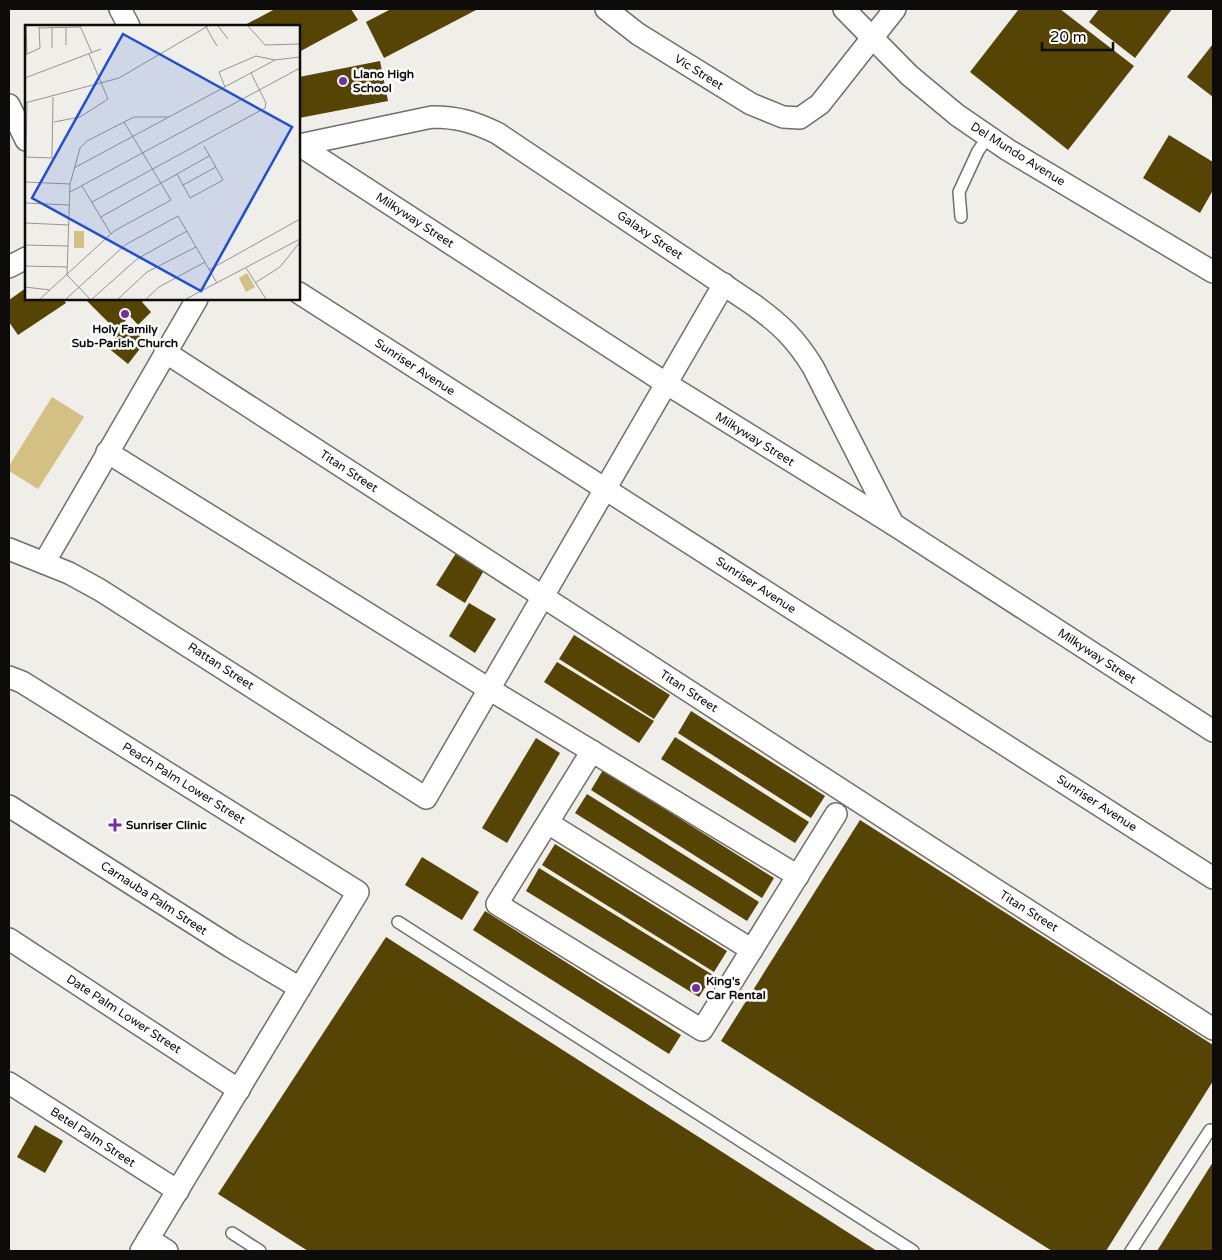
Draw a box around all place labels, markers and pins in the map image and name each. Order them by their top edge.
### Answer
place label: Llano High School [353,67,414,95]
marker: Llano High School [337,75,349,87]
marker: Holy Family Sub-Parish Church [119,308,131,320]
place label: Holy Family Sub-Parish Church [72,322,178,350]
marker: Sunriser Clinic [108,818,122,832]
place label: Sunriser Clinic [126,818,207,832]
place label: King's Car Rental [706,974,766,1002]
marker: King's Car Rental [690,982,702,994]

